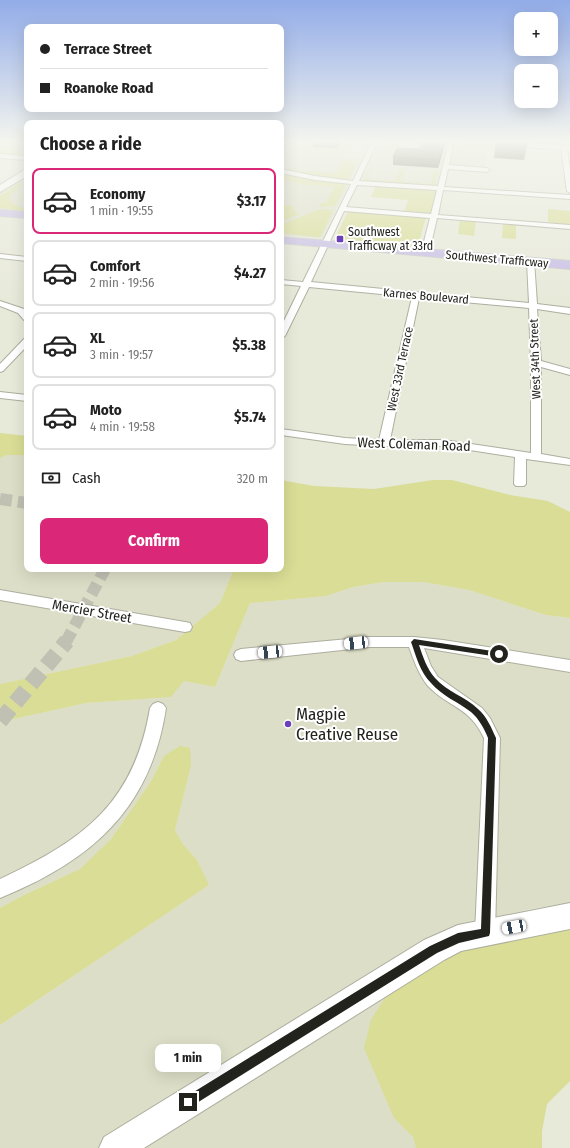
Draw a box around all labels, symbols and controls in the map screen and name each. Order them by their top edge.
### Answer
map controls [514,12,558,108]
button: + [514,12,558,56]
text: Terrace Street [64,40,152,58]
button: − [514,64,558,108]
text: Roanoke Road [64,79,153,97]
text: Choose a ride [40,133,142,155]
icon: car [42,183,78,219]
text: Economy [90,185,145,203]
text: $3.17 [237,192,266,210]
text: 1 min · 19:55 [90,203,153,218]
place label: Southwest Trafficway at 33rd [348,225,433,253]
marker: Southwest Trafficway at 33rd [335,234,345,244]
street label: Southwest Trafficway [445,248,550,271]
icon: car [42,255,78,291]
text: Comfort [90,257,141,275]
text: $4.27 [234,264,266,282]
text: 2 min · 19:56 [90,275,154,290]
street label: Karnes Boulevard [383,285,469,307]
street label: West 34th Street [527,319,543,399]
street label: West 33rd Terrace [384,325,416,413]
icon: car [42,327,78,363]
text: XL [90,329,105,347]
text: $5.38 [232,336,266,354]
text: 3 min · 19:57 [90,347,153,362]
icon: car [42,399,78,435]
text: Moto [90,401,122,419]
text: $5.74 [234,408,266,426]
text: 4 min · 19:58 [90,419,155,434]
street label: West Coleman Road [357,434,471,455]
icon: cash [40,467,62,489]
text: Cash [72,469,101,487]
text: 320 m [237,471,268,486]
button: Confirm [40,518,268,564]
street label: Mercier Street [51,596,133,627]
car [343,636,369,650]
car [257,645,283,659]
route start [490,645,508,663]
place label: Magpie Creative Reuse [296,704,398,745]
marker: Magpie Creative Reuse [283,719,293,729]
car [501,919,527,935]
callout: 1 min [155,1044,221,1072]
text: 1 min [174,1050,202,1065]
route end [179,1093,197,1111]

